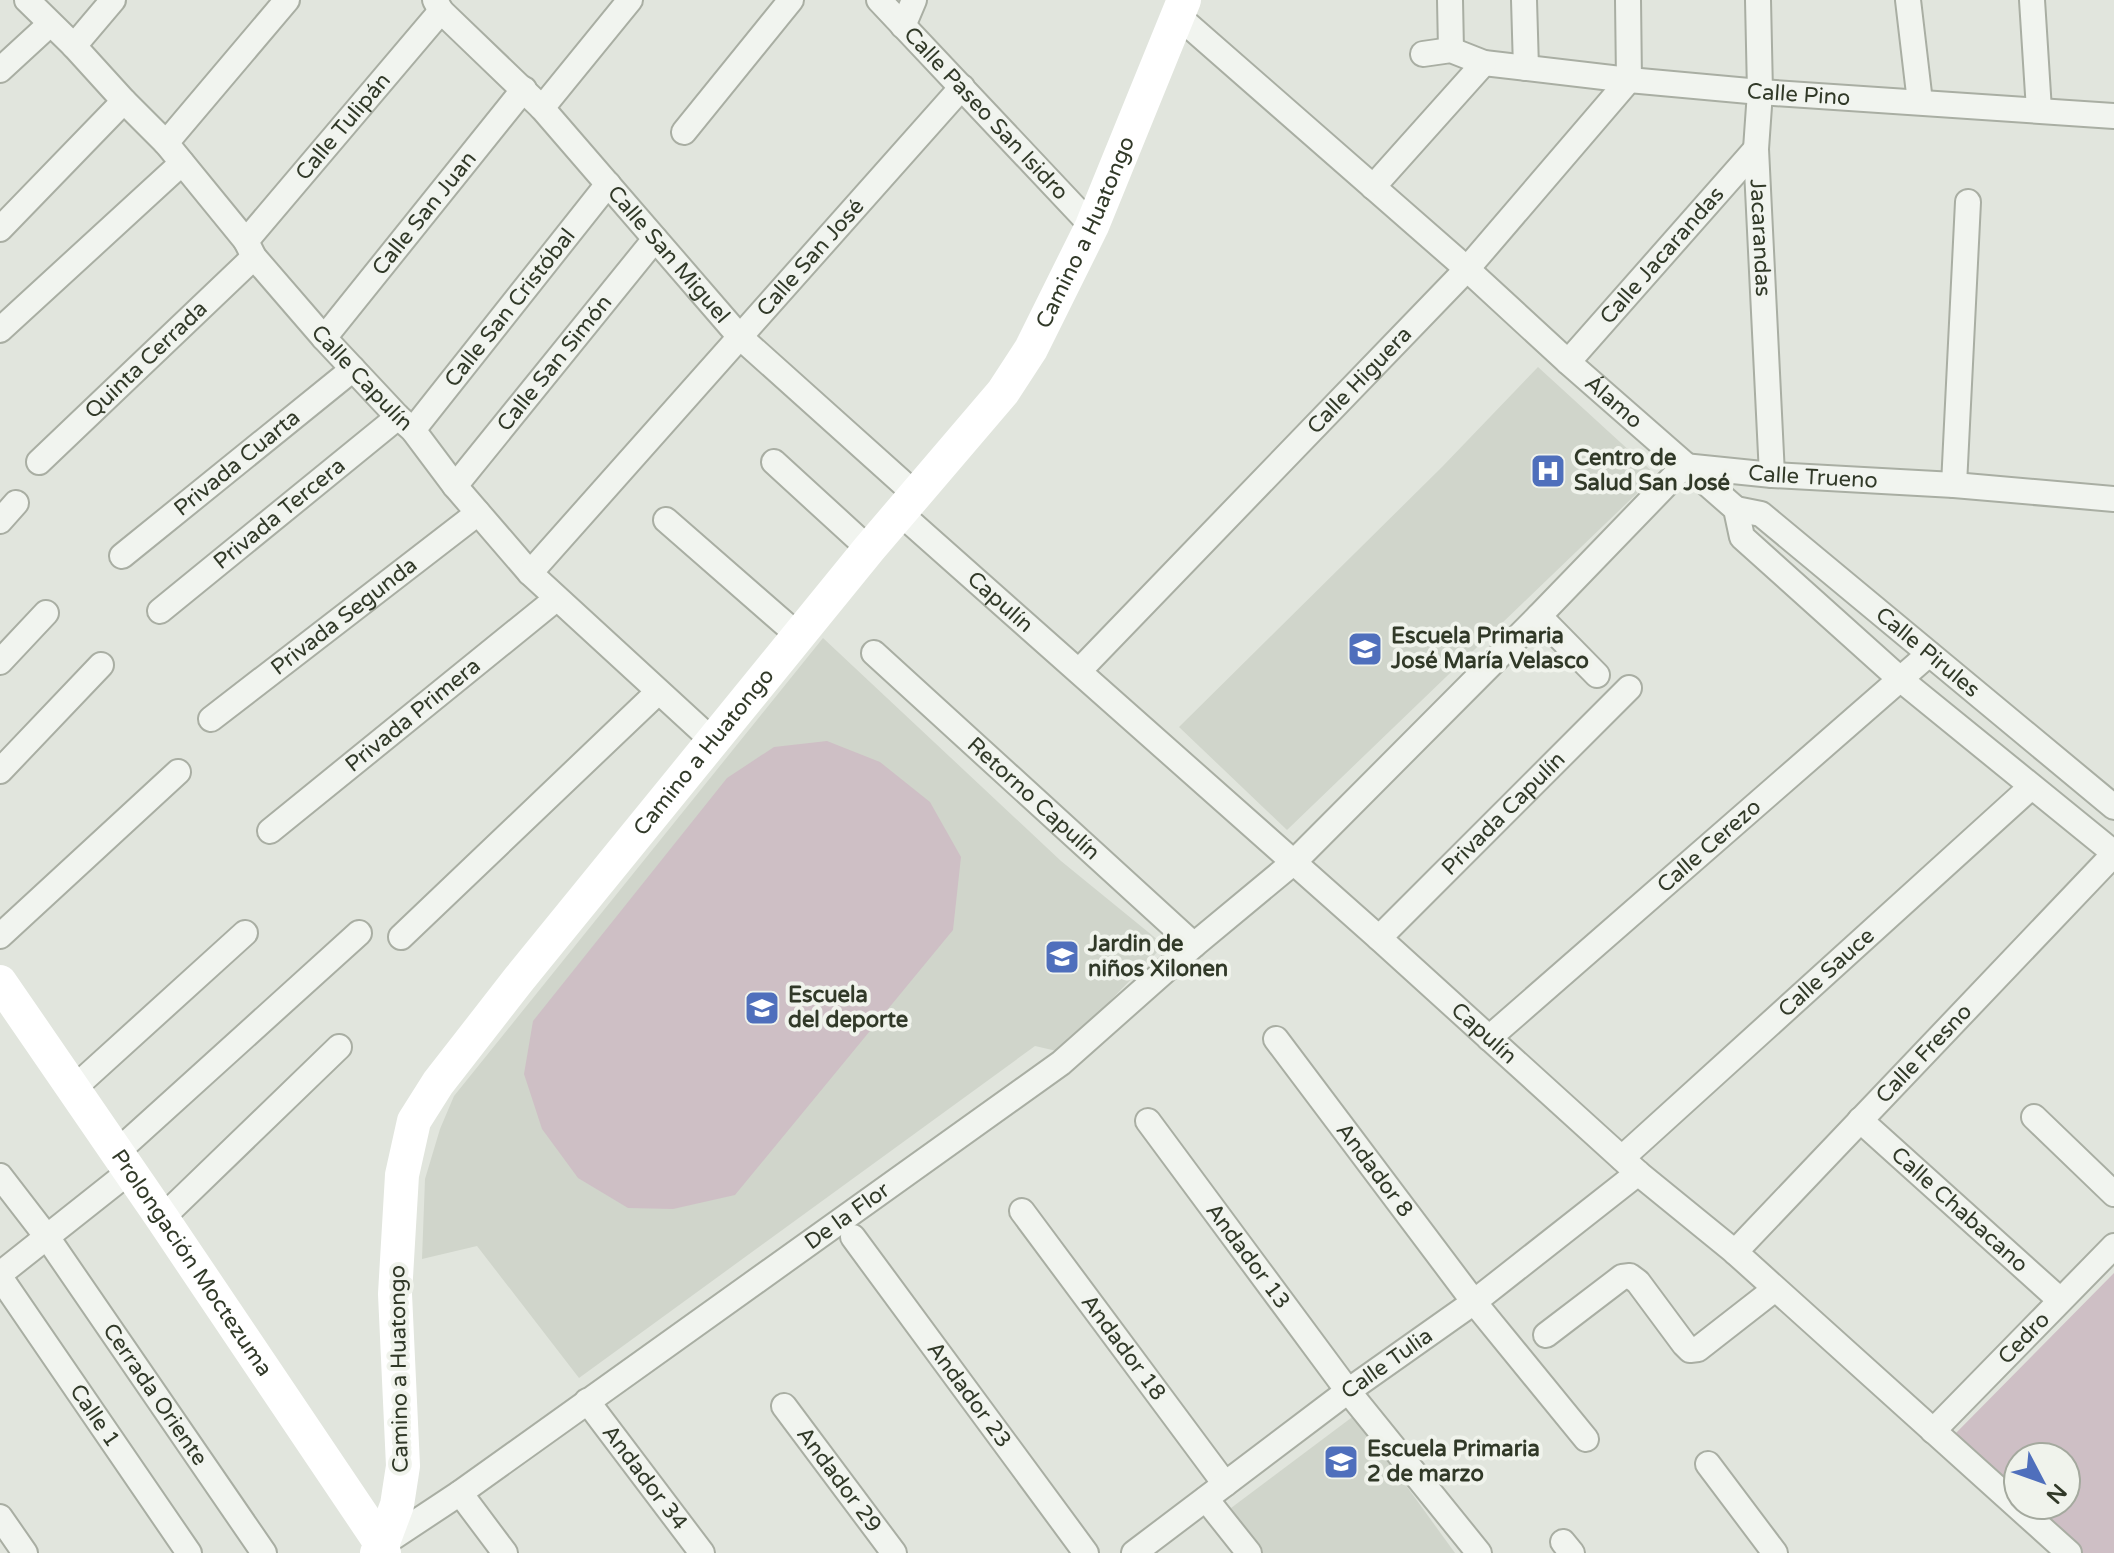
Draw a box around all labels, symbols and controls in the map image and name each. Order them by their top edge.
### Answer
street label: Calle Paseo San Isidro [898,22,1074,205]
street label: Calle Tulipán [290,67,396,186]
street label: Calle Pino [1746,78,1851,111]
street label: Camino a Huatongo [1030,133,1140,333]
street label: Calle San Juan [367,146,482,280]
street label: Jacarandas [1744,178,1776,297]
street label: Calle San Miguel [602,180,735,329]
street label: Calle Jacarandas [1594,181,1729,330]
street label: Calle San José [751,193,869,322]
street label: Calle San Cristóbal [439,223,581,392]
street label: Calle San Simón [492,290,617,437]
street label: Quinta Cerrada [80,296,213,424]
street label: Calle Capulín [306,320,418,437]
street label: Calle Higuera [1302,321,1417,439]
street label: Álamo [1580,369,1648,434]
street label: Privada Cuarta [169,404,305,522]
place label: Centro de Salud San José [1574,445,1730,496]
street label: Privada Tercera [208,452,350,575]
hospital icon: Centro de Salud San José [1529,452,1567,490]
street label: Calle Trueno [1747,460,1879,494]
street label: Privada Segunda [266,552,422,681]
street label: Capulín [962,566,1039,638]
street label: Calle Pirules [1870,602,1985,703]
place label: Escuela Primaria José María Velasco [1390,623,1589,674]
school or university icon: Escuela Primaria José María Velasco [1346,630,1384,668]
street label: Privada Primera [340,653,486,778]
street label: Camino a Huatongo [628,663,780,841]
street label: Retorno Capulín [962,732,1105,866]
street label: Privada Capulín [1436,746,1571,881]
street label: Calle Cerezo [1652,794,1766,898]
street label: Calle Sauce [1773,923,1880,1023]
place label: Jardin de niños Xilonen [1087,931,1228,982]
school or university icon: Jardin de niños Xilonen [1043,938,1081,976]
place label: Escuela del deporte [788,982,908,1033]
school or university icon: Escuela del deporte [743,989,781,1027]
street label: Capulín [1446,997,1522,1069]
street label: Calle Fresno [1871,998,1977,1109]
street label: Andador 8 [1331,1118,1418,1222]
street label: Calle Chabacano [1886,1141,2033,1278]
street label: Prolongación Moctezuma [106,1144,278,1381]
street label: De la Flor [800,1176,895,1255]
street label: Andador 13 [1200,1198,1296,1314]
street label: Camino a Huatongo [384,1265,414,1473]
street label: Andador 18 [1076,1289,1171,1405]
street label: Cedro [1993,1307,2055,1370]
street label: Cerrada Oriente [97,1318,213,1470]
street label: Calle Tulia [1336,1322,1438,1405]
street label: Andador 23 [922,1337,1017,1453]
street label: Calle 1 [64,1379,126,1452]
street label: Andador 34 [597,1420,693,1535]
street label: Andador 29 [791,1422,887,1538]
place label: Escuela Primaria 2 de marzo [1367,1436,1540,1487]
north arrow [2002,1441,2082,1521]
school or university icon: Escuela Primaria 2 de marzo [1322,1443,1360,1481]
text: N [2041,1478,2072,1509]

